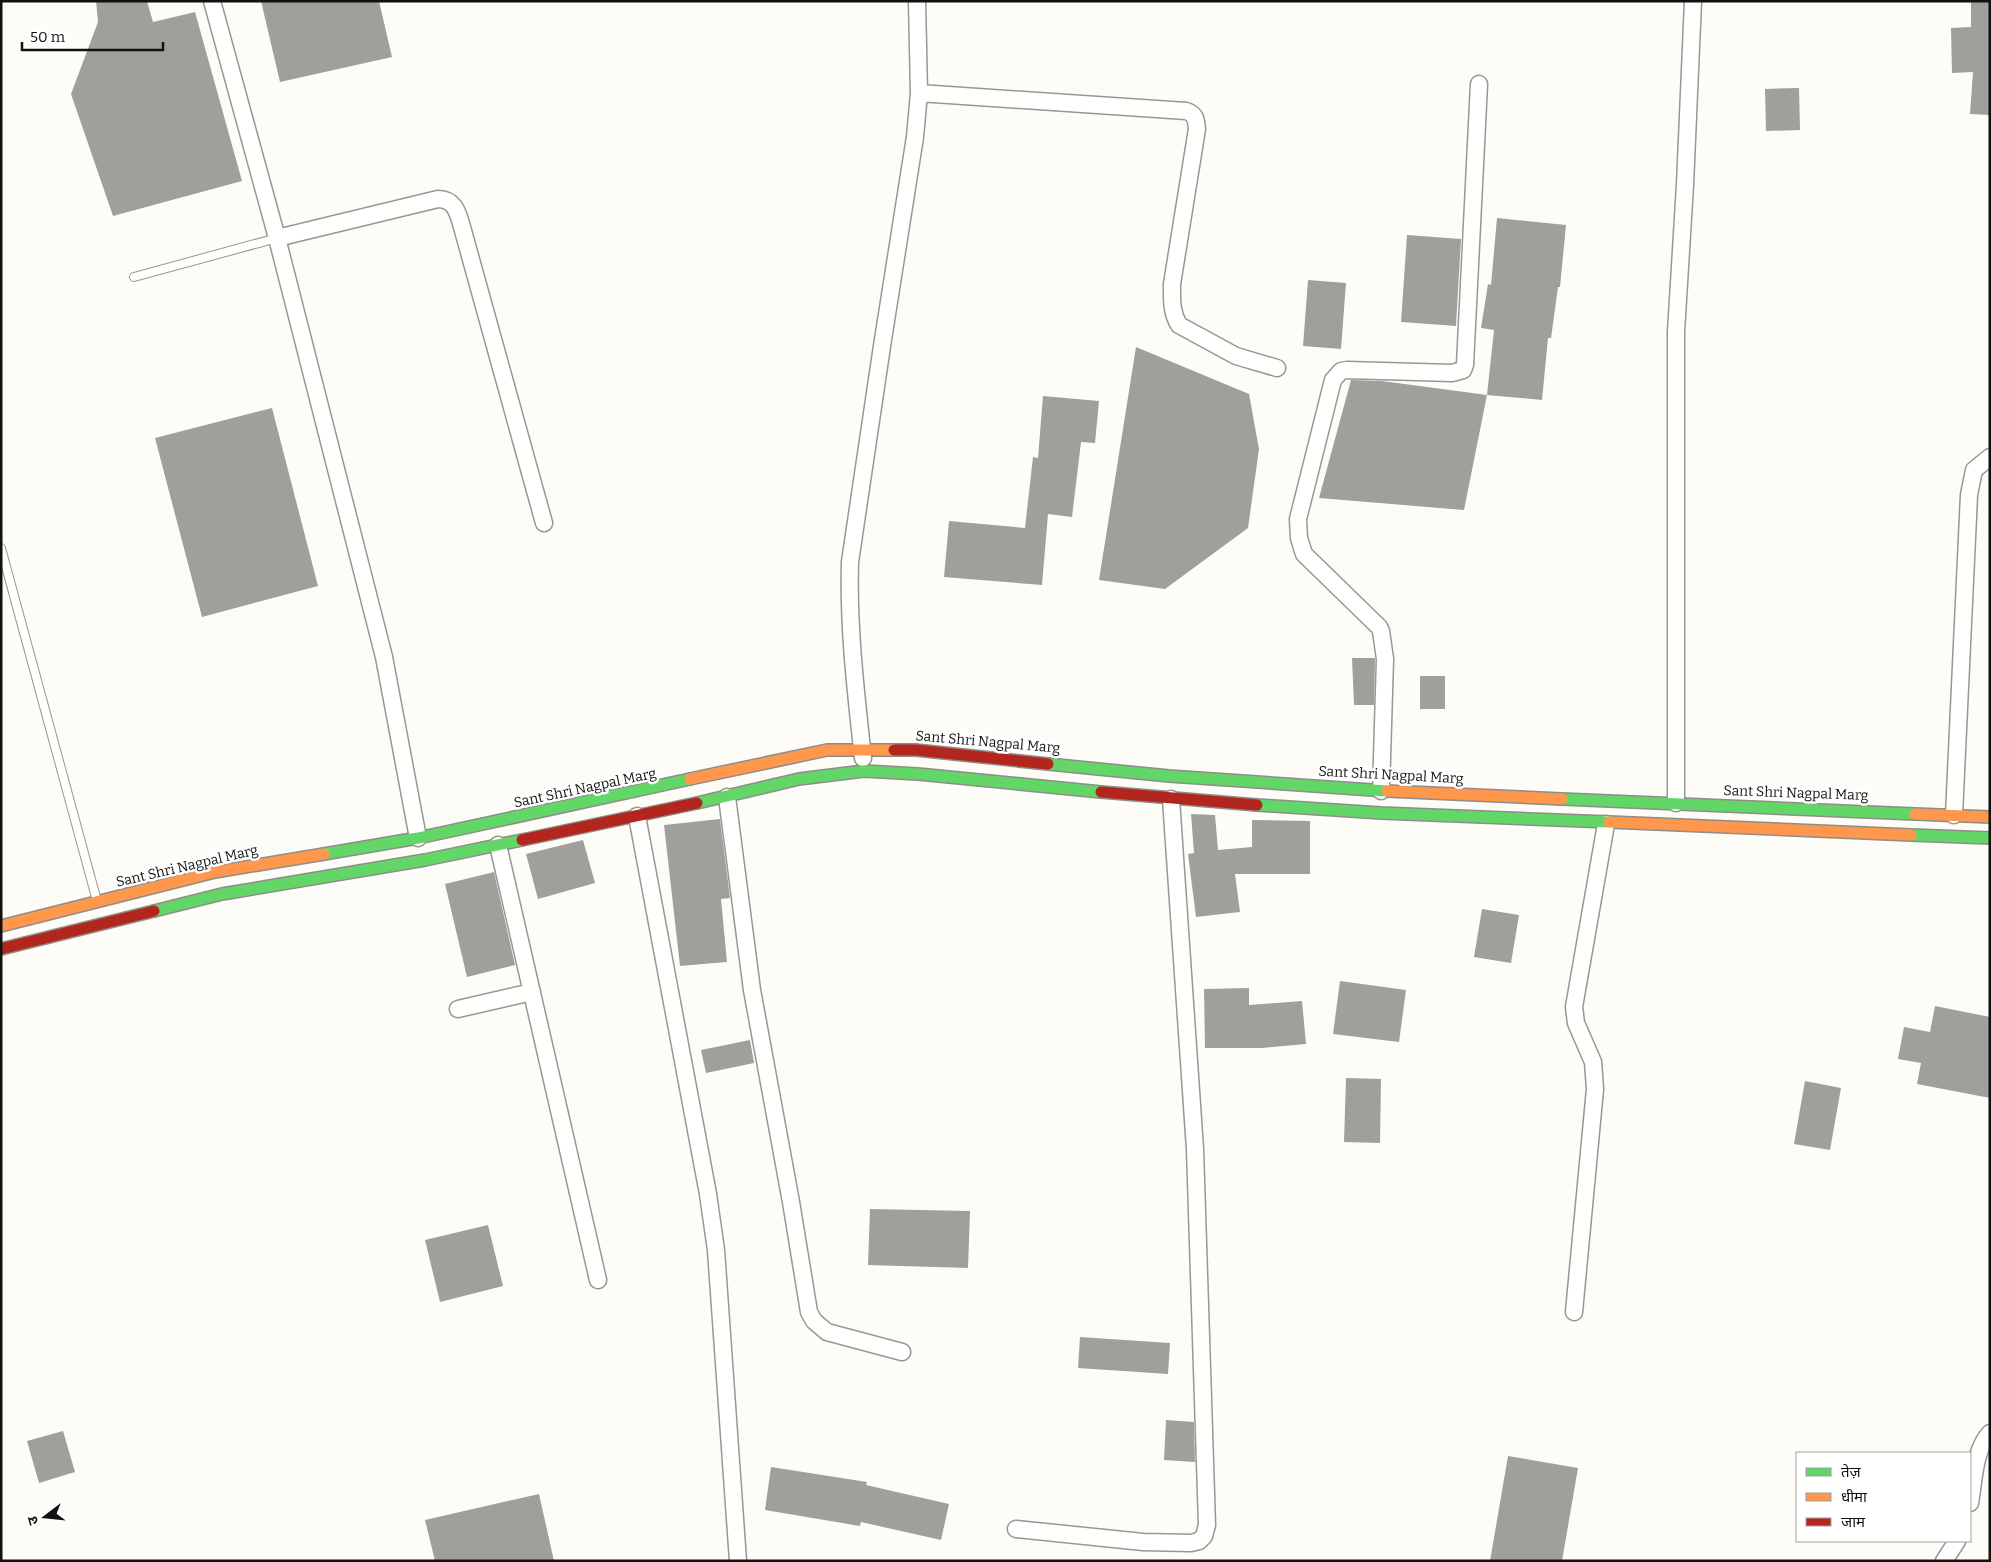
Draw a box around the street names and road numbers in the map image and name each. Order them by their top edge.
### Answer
street label: Sant Shri Nagpal Marg [915,727,1061,757]
street label: Sant Shri Nagpal Marg [1318,763,1464,787]
street label: Sant Shri Nagpal Marg [512,765,658,811]
street label: Sant Shri Nagpal Marg [1723,782,1869,804]
street label: Sant Shri Nagpal Marg [114,841,260,891]

